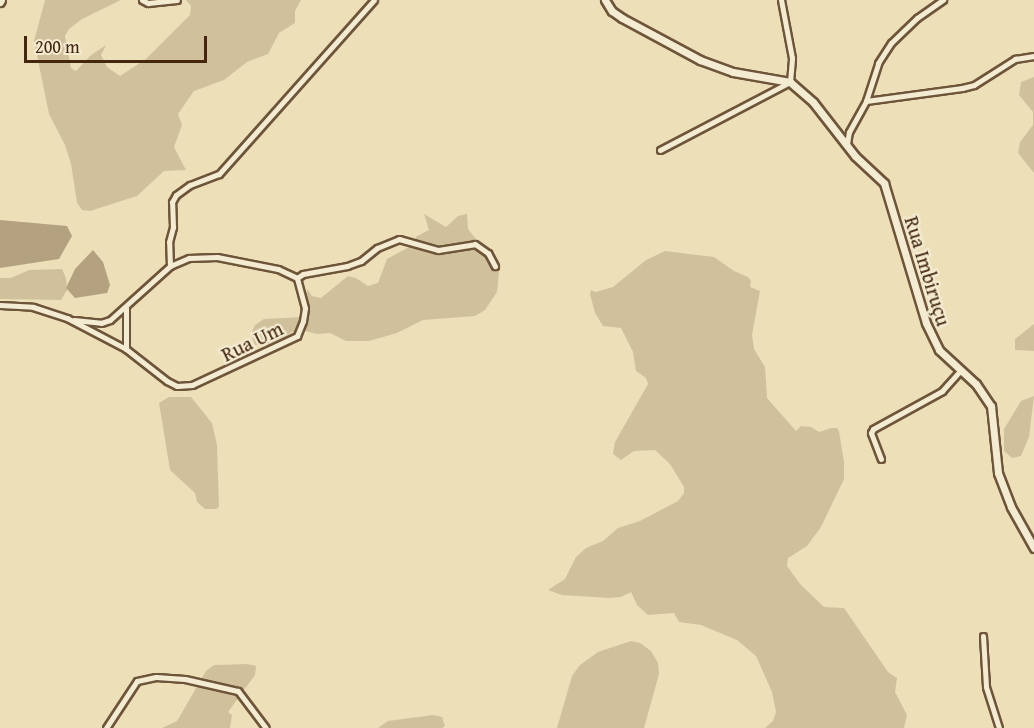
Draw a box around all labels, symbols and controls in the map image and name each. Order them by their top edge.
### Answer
scale bar [27,24,210,62]
text: 200 m [35,33,80,60]
street label: Rua Imbiruçu [900,213,956,329]
street label: Rua Um [217,316,287,366]

